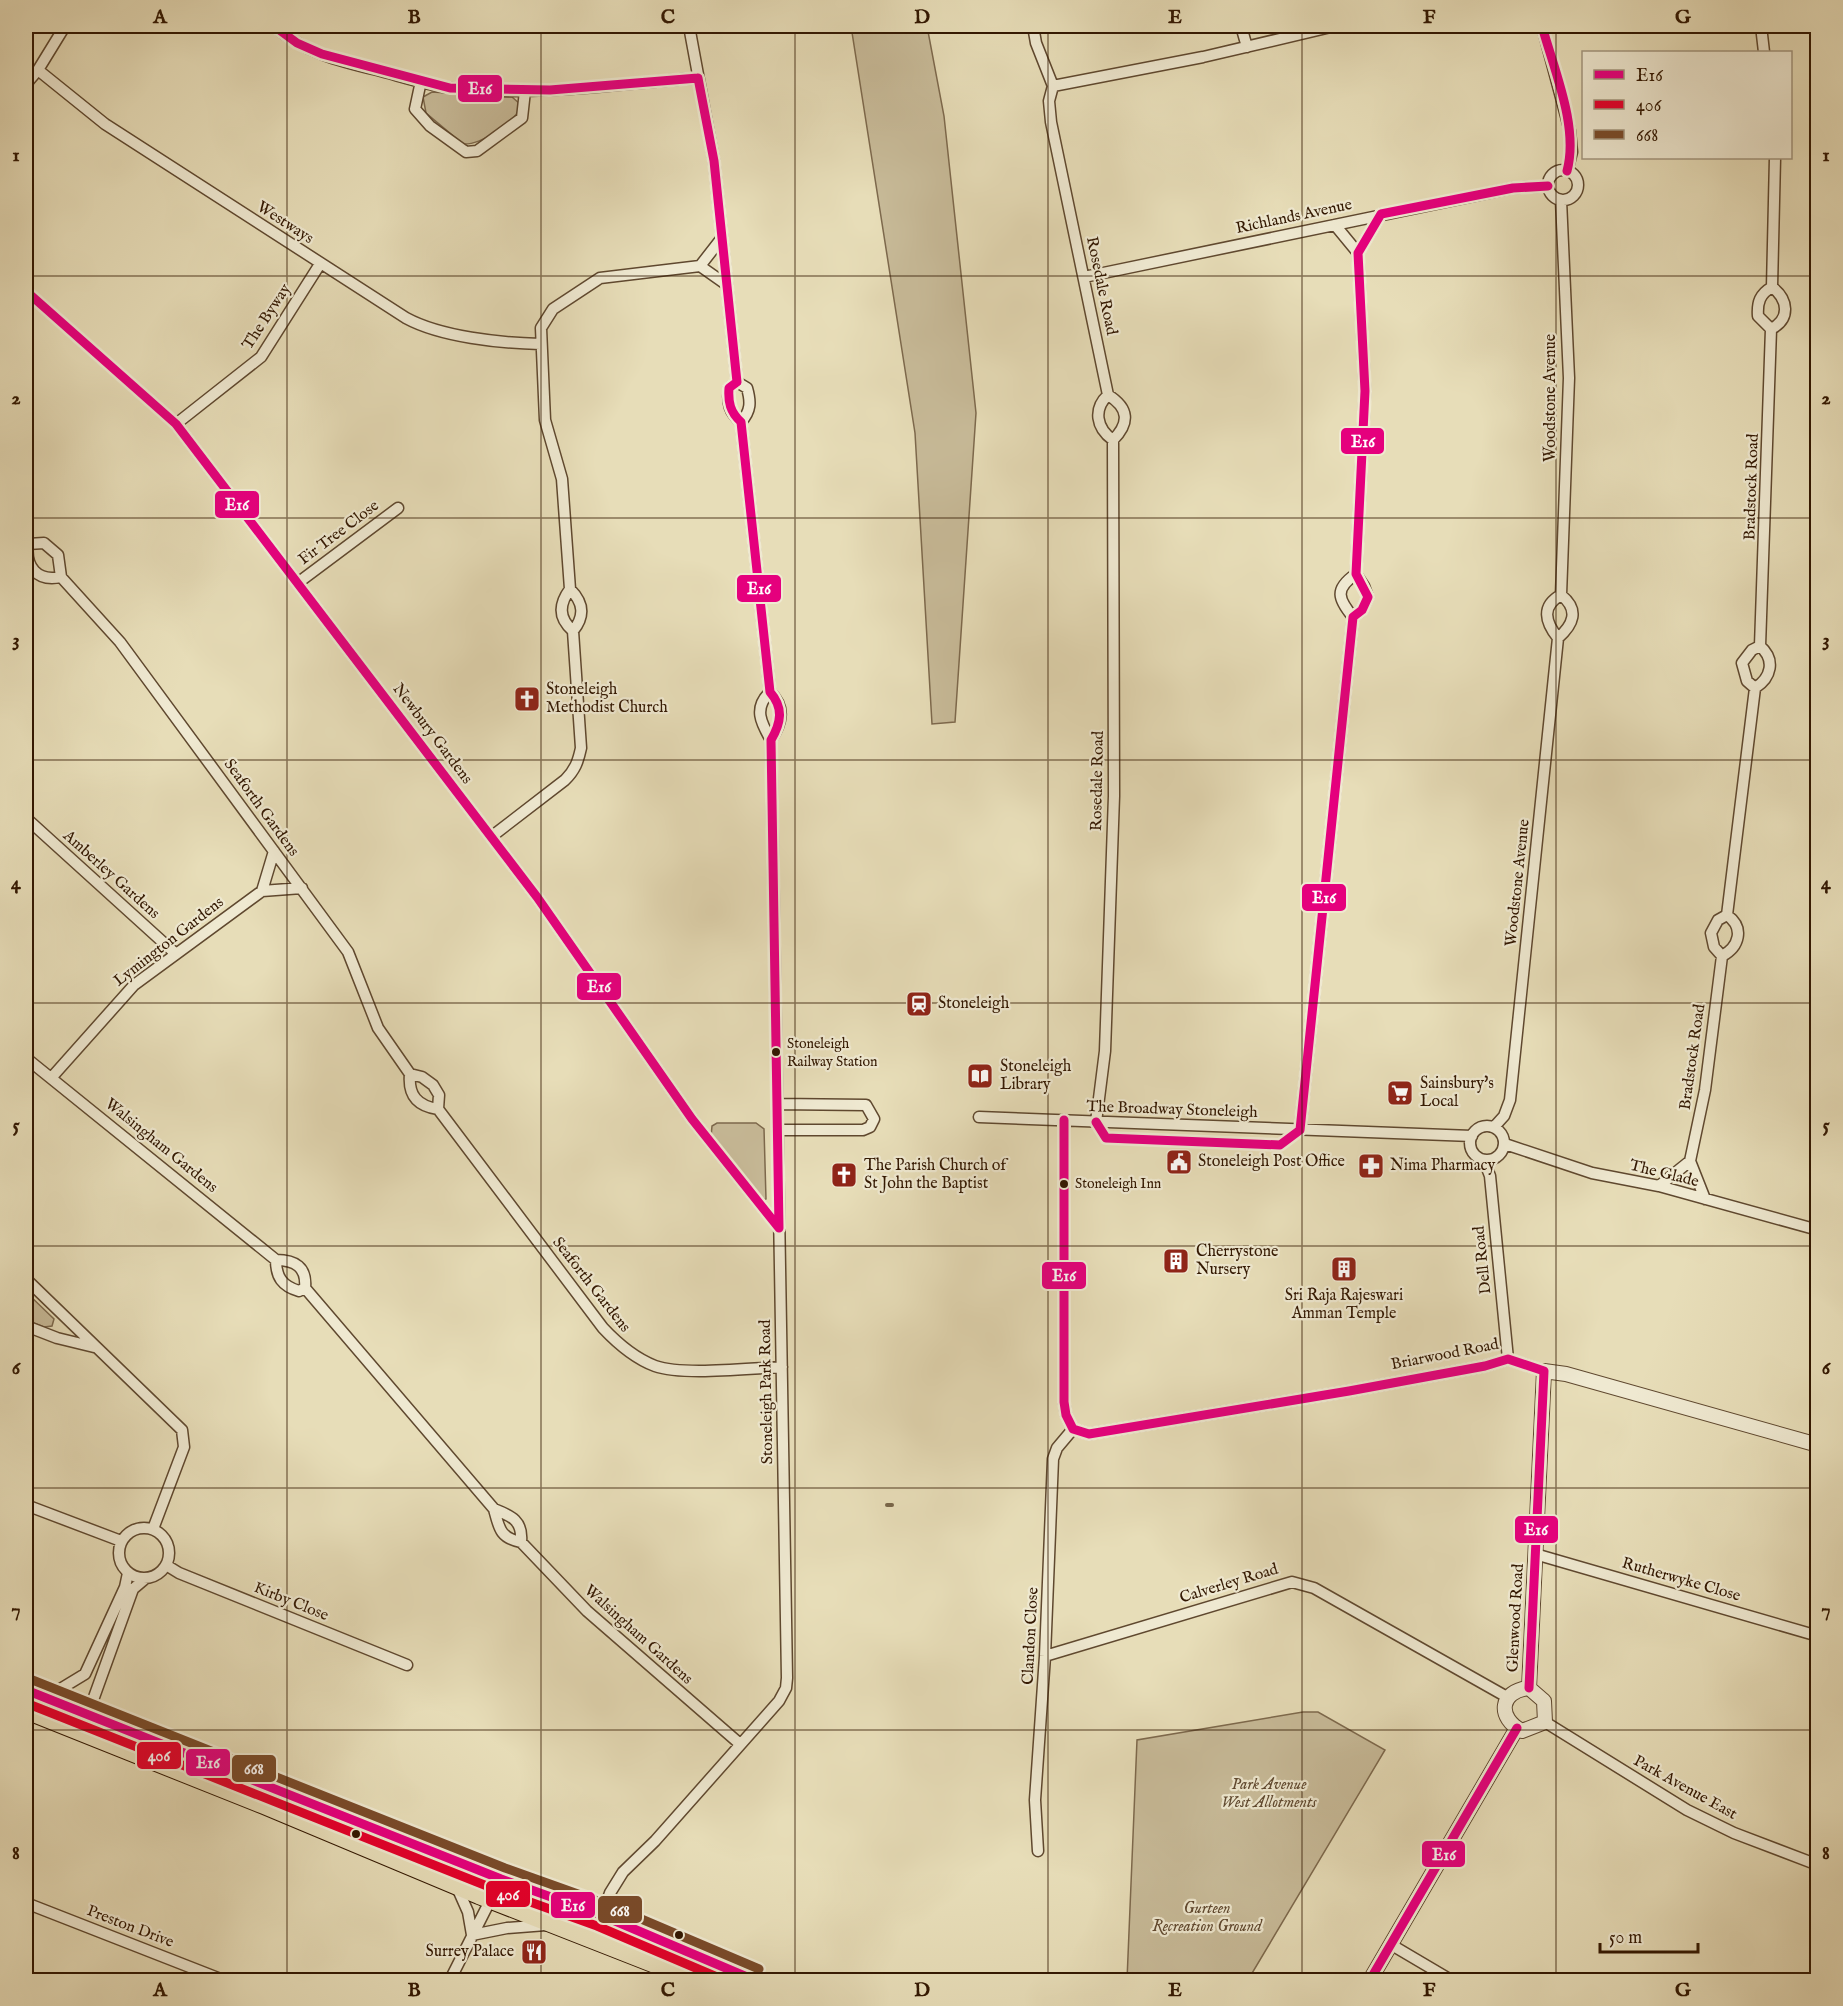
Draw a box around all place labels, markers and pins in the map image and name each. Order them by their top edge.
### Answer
place label: Stoneleigh Methodist Church [546,680,668,718]
church icon: Stoneleigh Methodist Church [512,684,542,714]
station icon: Stoneleigh [904,989,934,1019]
place label: Stoneleigh [938,994,1010,1014]
place label: Stoneleigh Railway Station [787,1035,878,1071]
marker: Stoneleigh Railway Station [770,1046,782,1058]
place label: Stoneleigh Library [1000,1057,1072,1095]
library icon: Stoneleigh Library [965,1061,995,1091]
place label: Sainsbury's Local [1420,1074,1494,1112]
supermarket icon: Sainsbury's Local [1385,1078,1415,1108]
public building icon: Stoneleigh Post Office [1164,1147,1194,1177]
pharmacy icon: Nima Pharmacy [1356,1151,1386,1181]
place label: Stoneleigh Post Office [1198,1152,1345,1172]
place label: The Parish Church of St John the Baptist [864,1156,1009,1194]
place label: Nima Pharmacy [1390,1156,1495,1176]
church icon: The Parish Church of St John the Baptist [829,1160,859,1190]
place label: Stoneleigh Inn [1075,1175,1162,1193]
marker: Stoneleigh Inn [1058,1178,1070,1190]
place label: Cherrystone Nursery [1196,1242,1278,1280]
building icon: Cherrystone Nursery [1161,1246,1191,1276]
building icon: Sri Raja Rajeswari Amman Temple [1329,1254,1359,1284]
place label: Sri Raja Rajeswari Amman Temple [1285,1286,1403,1324]
unlabelled marker [350,1828,362,1840]
unlabelled marker [673,1929,685,1941]
restaurant icon: Surrey Palace [519,1937,549,1967]
place label: Surrey Palace [425,1942,514,1962]

